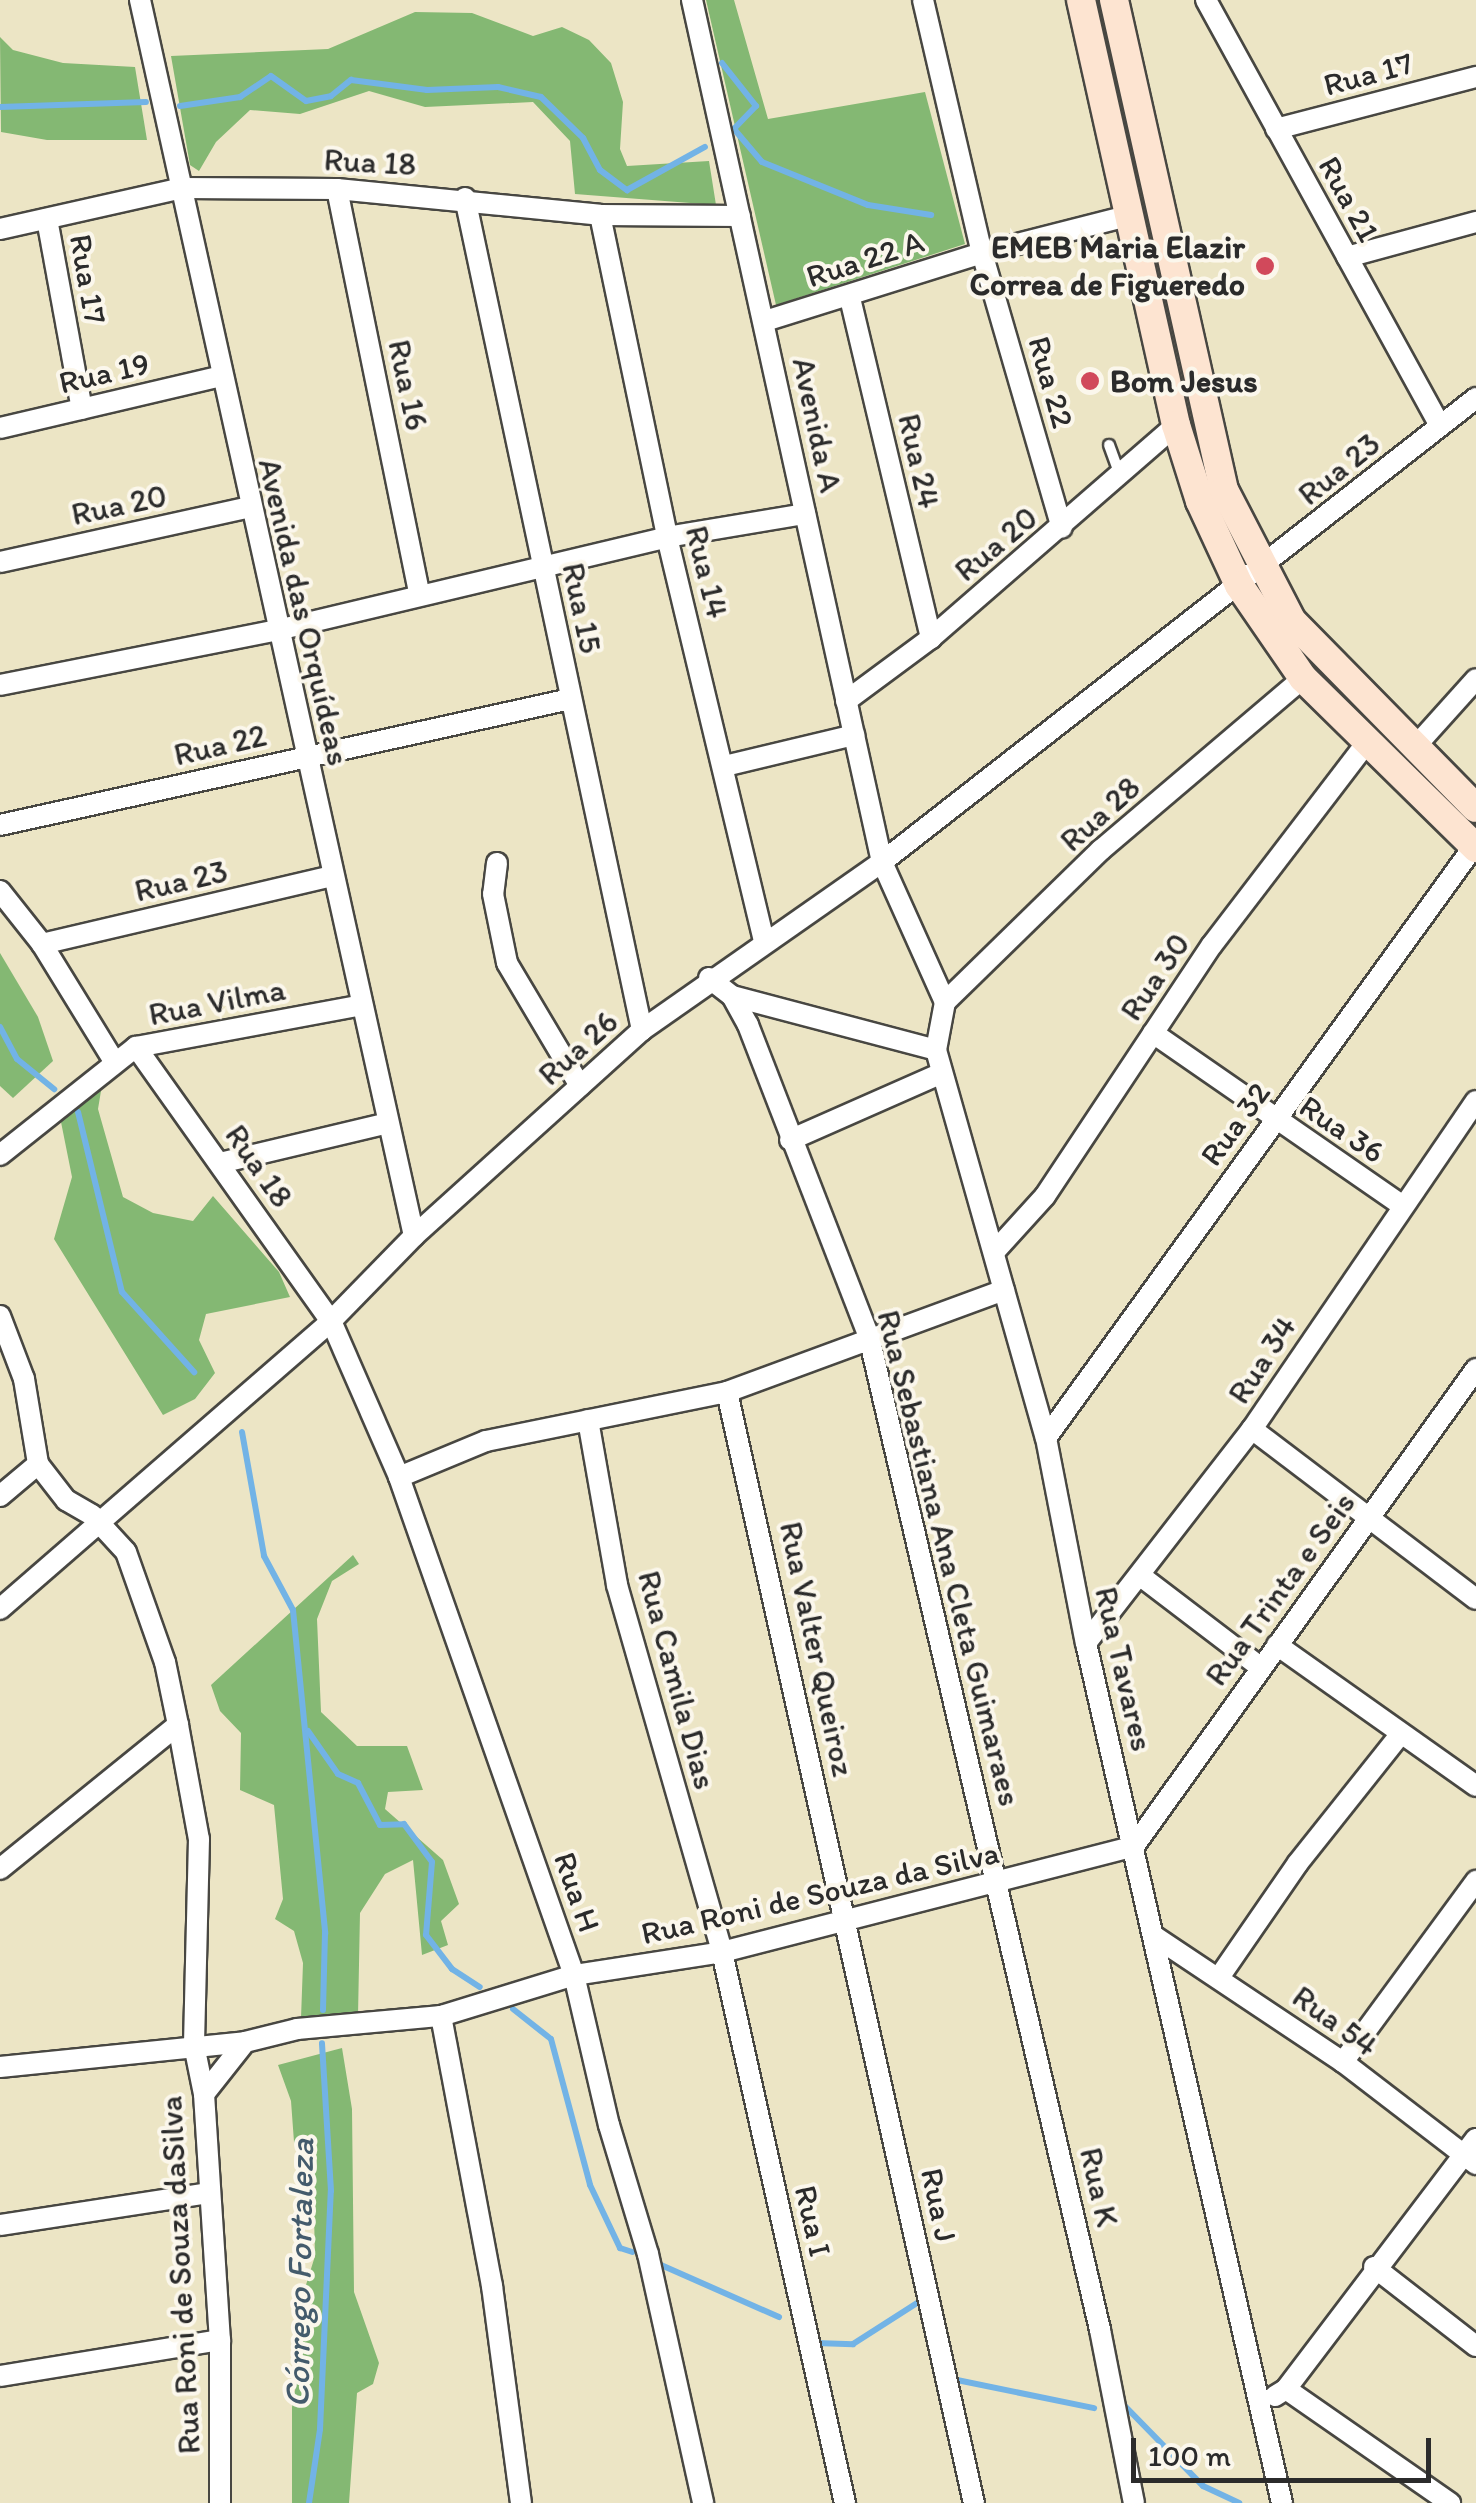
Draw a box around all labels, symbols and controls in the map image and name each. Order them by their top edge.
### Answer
street label: Rua 17 [1319,44,1417,104]
street label: Rua 18 [323,140,417,184]
street label: Rua 21 [1310,150,1388,248]
street label: Rua 22 A [801,222,929,296]
place label: EMEB Maria Elazir Correa de Figueredo [969,229,1245,304]
street label: Rua 17 [61,231,115,327]
marker: EMEB Maria Elazir Correa de Figueredo [1254,255,1276,277]
street label: Rua 22 [1020,332,1082,432]
street label: Rua 16 [380,336,436,434]
street label: Rua 19 [55,344,153,402]
street label: Avenida A [784,354,850,496]
place label: Bom Jesus [1110,362,1258,400]
marker: Bom Jesus [1079,370,1101,392]
street label: Rua 24 [889,410,949,512]
street label: Rua 23 [1290,424,1388,514]
street label: Avenida das Orquídeas [250,455,358,769]
street label: Rua 20 [68,476,170,534]
street label: Rua 20 [947,498,1045,590]
street label: Rua 14 [677,522,737,622]
street label: Rua 15 [554,559,610,657]
street label: Rua 22 [170,716,270,774]
street label: Rua 28 [1052,768,1148,860]
street label: Rua 23 [131,852,231,910]
street label: Rua 30 [1112,926,1198,1028]
street label: Rua Vilma [146,970,288,1034]
street label: Rua 26 [530,1002,626,1094]
street label: Rua 32 [1192,1075,1278,1173]
street label: Rua 36 [1292,1087,1392,1171]
street label: Rua 18 [217,1117,301,1215]
street label: Rua Sebastiana Ana Cleta Guimaraes [869,1306,1029,1810]
street label: Rua 34 [1220,1309,1304,1411]
street label: Rua Trinta e Seis [1198,1486,1362,1692]
street label: Rua Valter Queiroz [771,1519,863,1779]
street label: Rua Camila Dias [629,1567,725,1793]
street label: Rua Tavares [1087,1585,1161,1753]
street label: Rua Roni de Souza da Silva [637,1833,1003,1953]
street label: Rua H [545,1847,609,1937]
street label: Rua 54 [1285,1977,1385,2065]
street label: Rua Roni de Souza daSilva [151,2094,209,2456]
water label: Córrego Fortaleza [276,2139,322,2407]
street label: Rua K [1071,2144,1127,2230]
street label: Rua J [912,2164,966,2246]
street label: Rua I [786,2182,840,2260]
scale bar [1136,2418,1436,2480]
text: 100 m [1148,2437,1231,2474]

